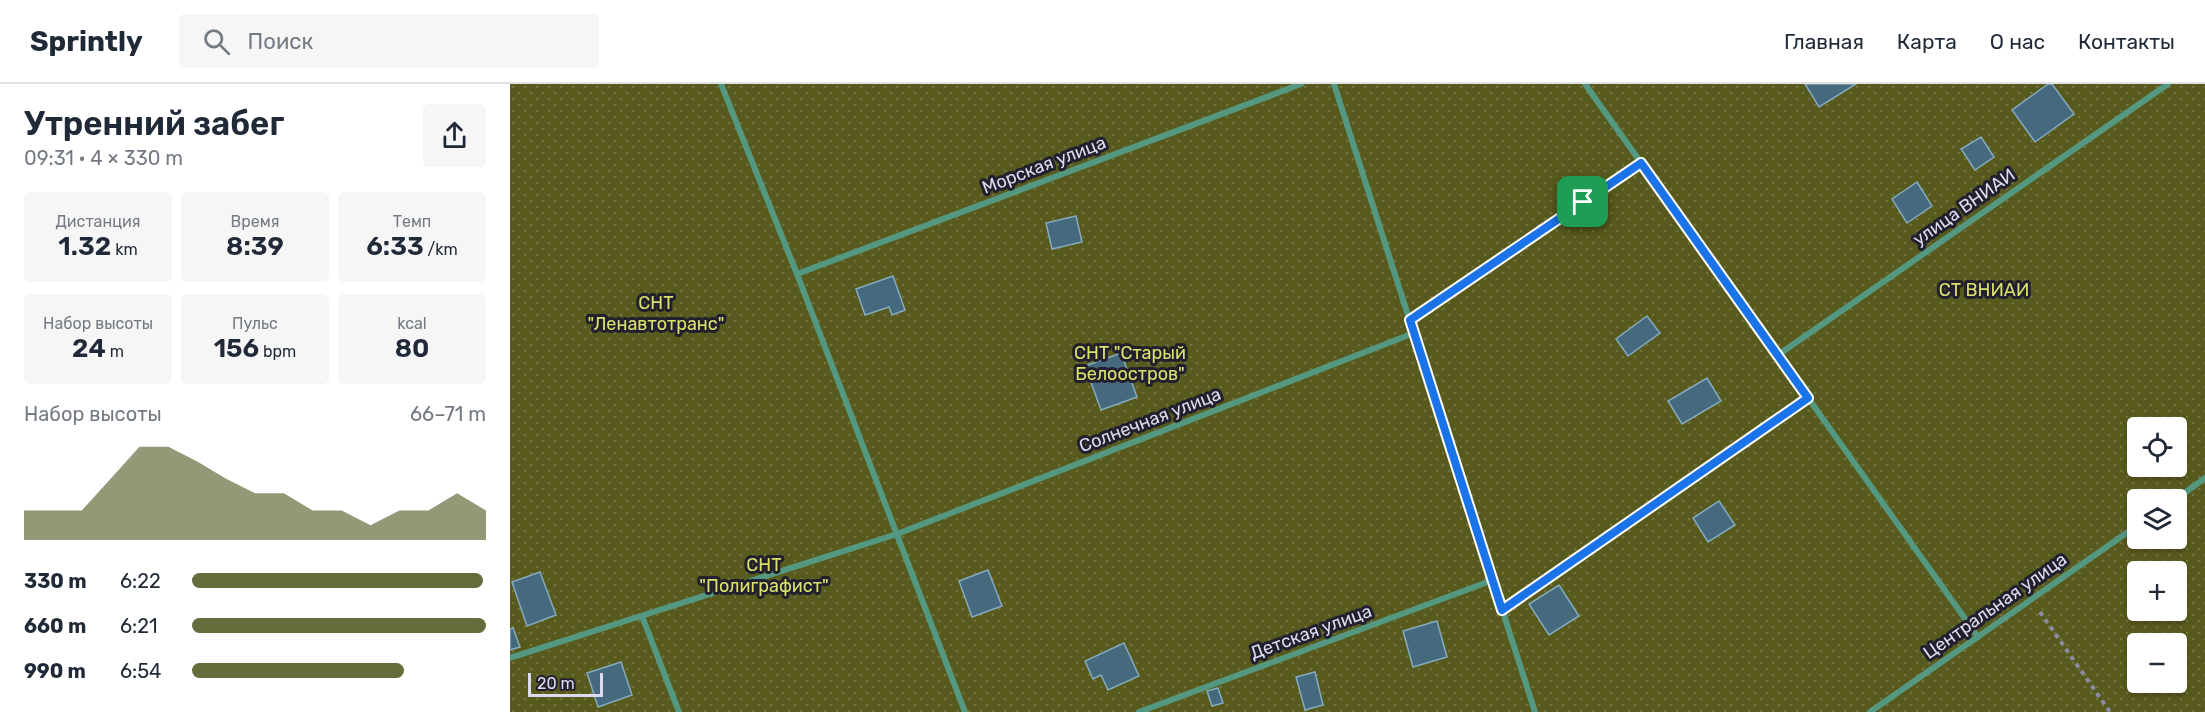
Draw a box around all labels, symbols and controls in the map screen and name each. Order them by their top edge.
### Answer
search box [179,14,599,68]
text: Sprintly [30,25,143,58]
icon: search [200,25,233,58]
text: Поиск [248,28,313,55]
text: Главная [1784,29,1864,54]
text: Карта [1897,29,1957,54]
text: О нас [1990,29,2045,54]
text: Контакты [2078,29,2175,54]
text: Утренний забег [24,104,284,143]
button: share [423,104,486,167]
street label: Морская улица [979,131,1109,199]
text: 09:31 · 4 × 330 m [24,146,183,170]
street label: улица ВНИАИ [1909,164,2019,250]
pin [1557,176,1608,227]
icon: arrive [1566,185,1599,218]
text: Дистанция [55,212,141,231]
text: Время [231,212,279,231]
text: Темп [393,212,431,231]
text: 1.32 [58,231,111,262]
text: 8:39 [226,231,284,262]
text: 6:33 [366,231,424,262]
text: km [111,240,138,259]
text: /km [424,240,458,259]
park label: СТ ВНИАИ [1939,279,2029,301]
park label: СНТ "Ленавтотранс" [588,292,725,335]
text: Набор высоты [43,314,153,333]
text: Пульс [232,314,278,333]
text: kcal [397,314,427,333]
text: 24 [72,333,106,364]
text: 156 [214,333,259,364]
text: 80 [395,333,429,364]
text: m [106,342,124,361]
text: bpm [259,342,296,361]
park label: СНТ "Старый Белоостров" [1074,342,1186,385]
street label: Солнечная улица [1076,383,1224,457]
text: Набор высоты [24,402,162,426]
text: 66–71 m [410,402,486,426]
map controls [2127,417,2187,693]
button: locate [2127,417,2187,477]
button: layers [2127,489,2187,549]
street label: Центральная улица [1919,548,2071,664]
park label: СНТ "Полиграфист" [699,554,829,597]
button: + [2127,561,2187,621]
text: 330 m [24,569,87,593]
text: 6:22 [120,569,161,593]
street label: Детская улица [1247,600,1375,664]
text: 660 m [24,614,86,638]
text: 6:21 [120,614,157,638]
button: − [2127,633,2187,693]
text: 990 m [24,659,86,683]
text: 6:54 [120,659,161,683]
scale bar [528,670,603,698]
text: 20 m [537,674,575,693]

